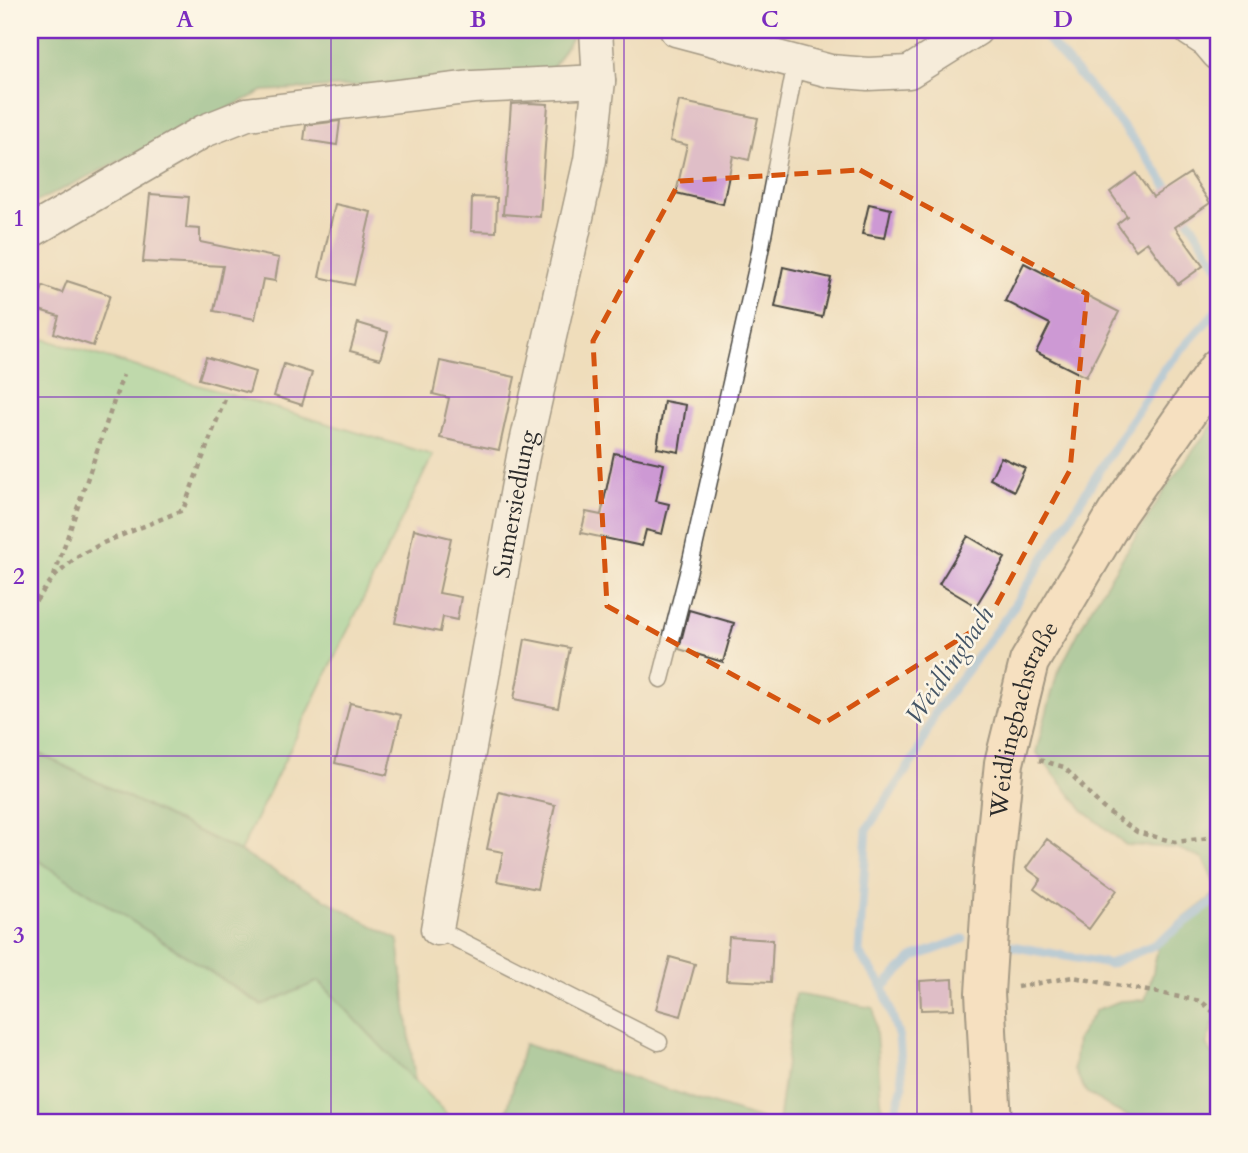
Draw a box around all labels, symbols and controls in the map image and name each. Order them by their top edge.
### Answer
text: A [176,4,194,35]
text: B [470,4,486,35]
text: C [761,4,779,35]
text: D [1053,4,1073,35]
text: 1 [13,203,25,234]
street label: Sumersiedlung [485,426,545,581]
text: 2 [13,561,25,592]
water label: Weidlingbach [897,599,1002,731]
street label: Weidlingbachstraße [982,615,1067,821]
text: 3 [13,920,25,951]

